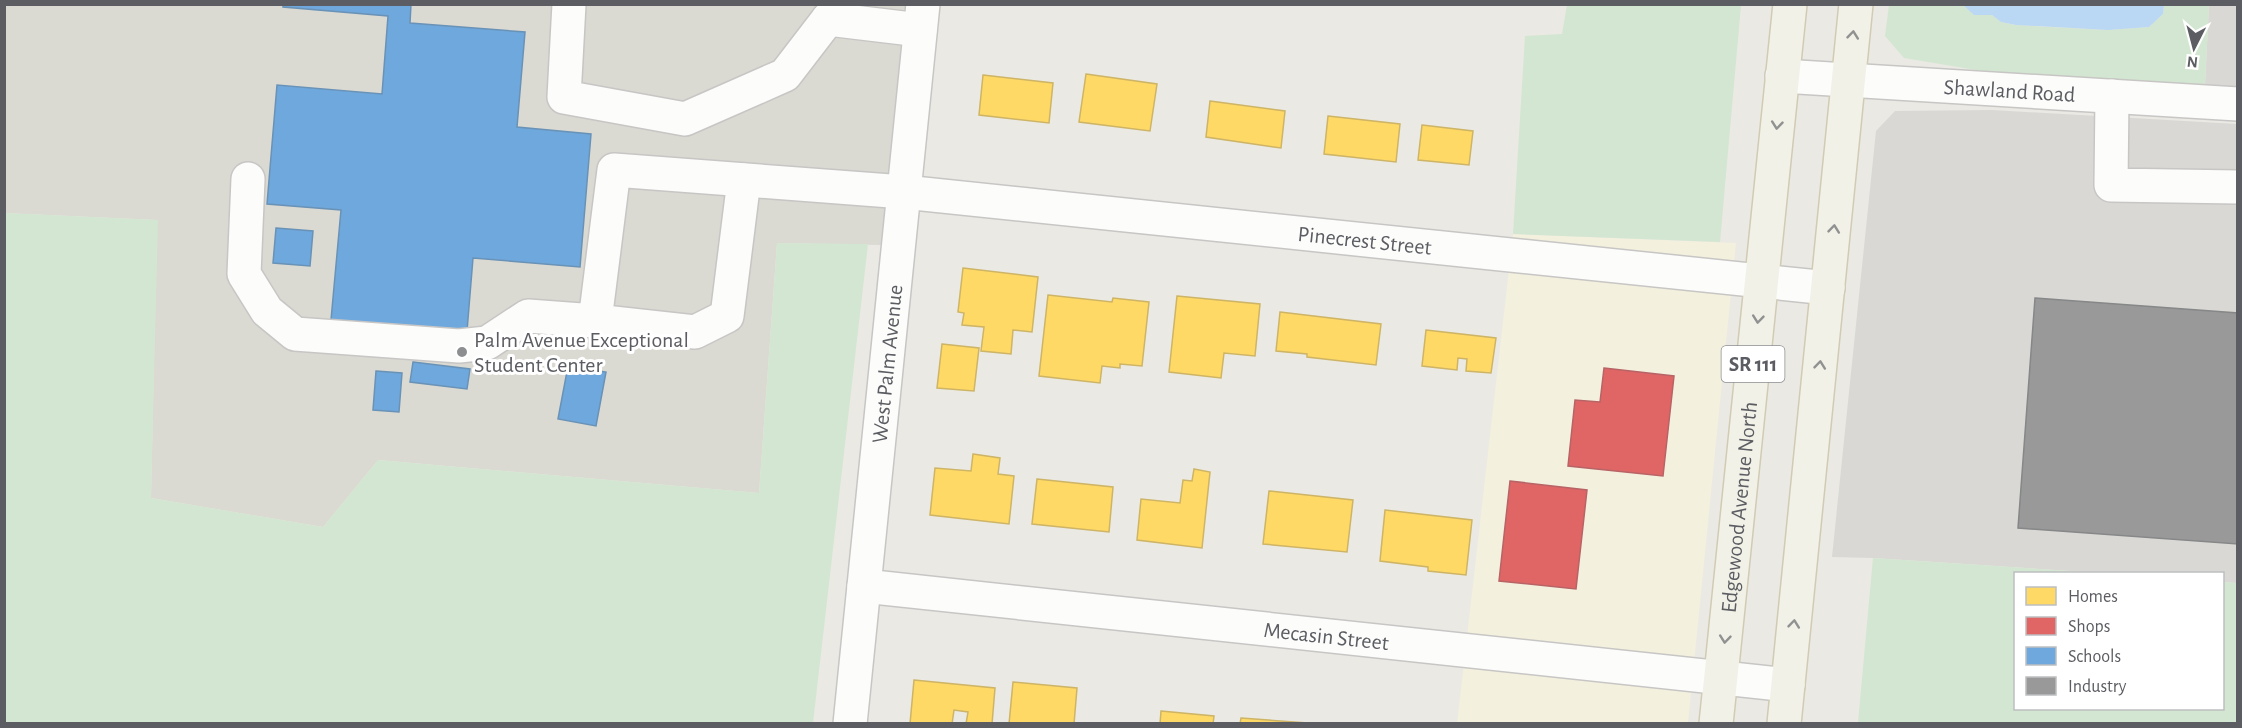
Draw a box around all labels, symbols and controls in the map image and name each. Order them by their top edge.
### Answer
north arrow [2164,18,2224,78]
one-way arrow [1846,31,1859,40]
text: N [2186,53,2199,70]
street label: Shawland Road [1943,76,2076,106]
one-way arrow [1772,121,1784,130]
street label: Pinecrest Street [1297,223,1433,259]
one-way arrow [1827,225,1840,234]
street label: West Palm Avenue [869,283,907,444]
one-way arrow [1752,315,1765,324]
place label: Palm Avenue Exceptional Student Center [474,329,689,376]
marker: Palm Avenue Exceptional Student Center [455,345,469,359]
road number: SR 111 [1722,346,1784,382]
one-way arrow [1813,361,1826,370]
street label: Edgewood Avenue North [1717,401,1761,614]
legend [2014,572,2224,710]
text: Homes [2068,588,2118,606]
text: Shops [2068,618,2110,636]
street label: Mecasin Street [1263,619,1390,654]
one-way arrow [1787,619,1800,628]
one-way arrow [1719,634,1732,643]
text: Schools [2068,648,2121,666]
text: Industry [2068,678,2127,696]

